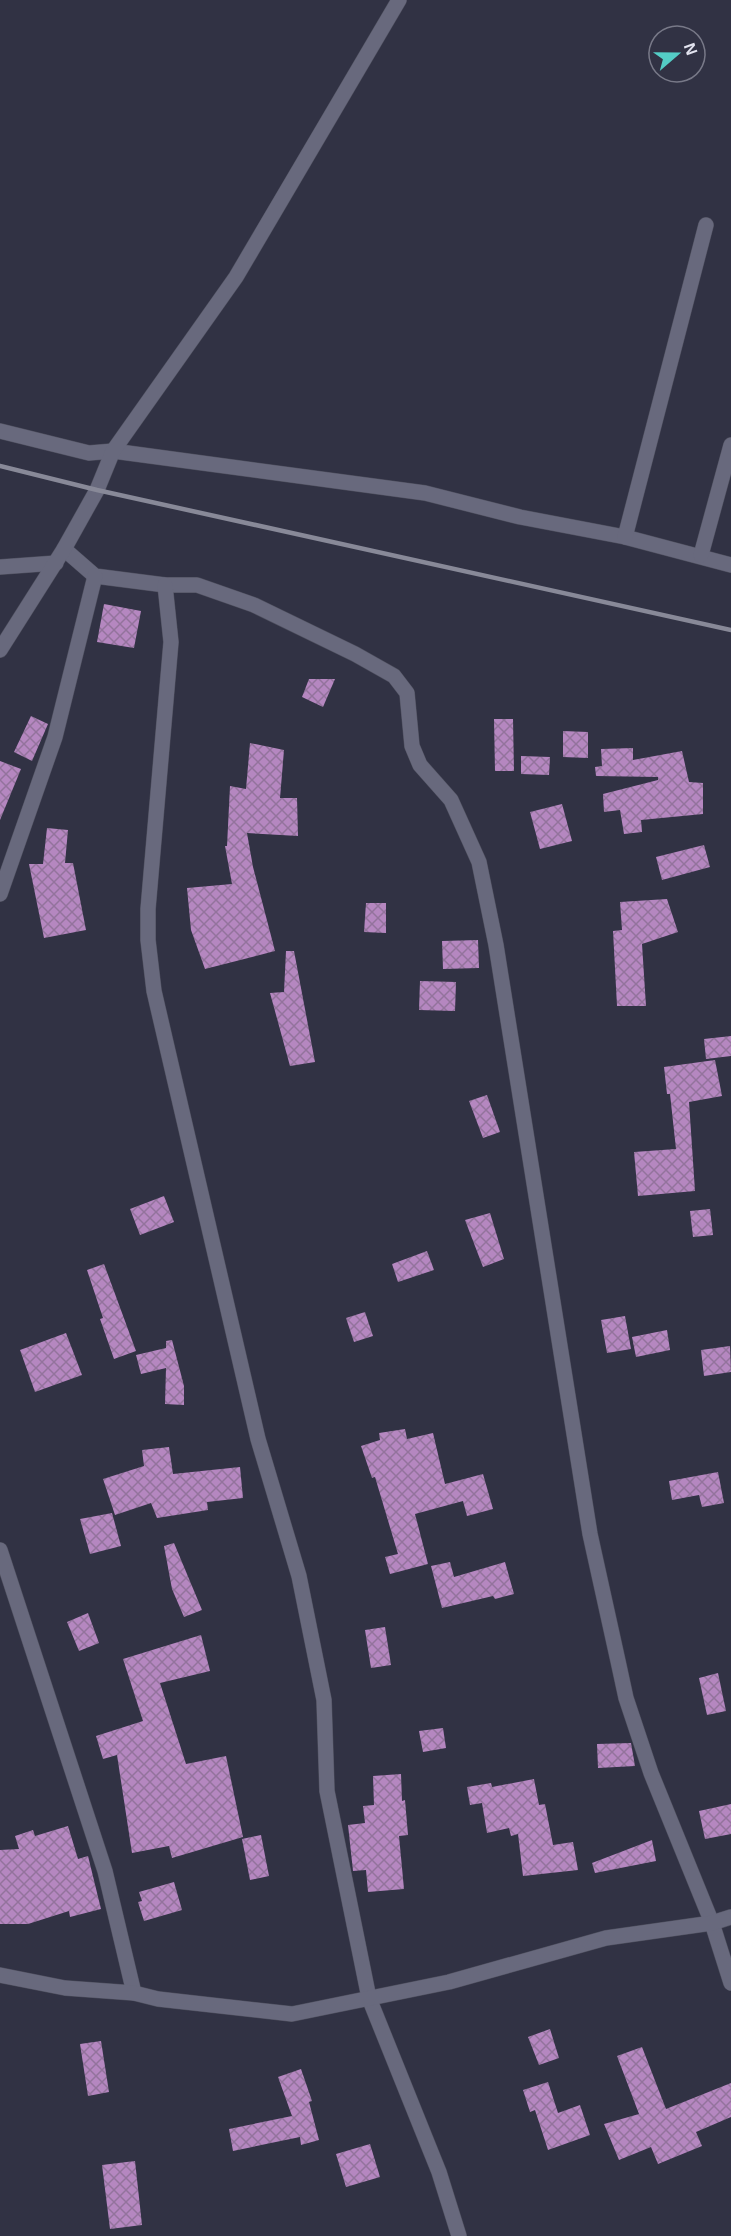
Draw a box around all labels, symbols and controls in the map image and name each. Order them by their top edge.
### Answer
north arrow [647,24,707,84]
text: N [681,41,701,57]

